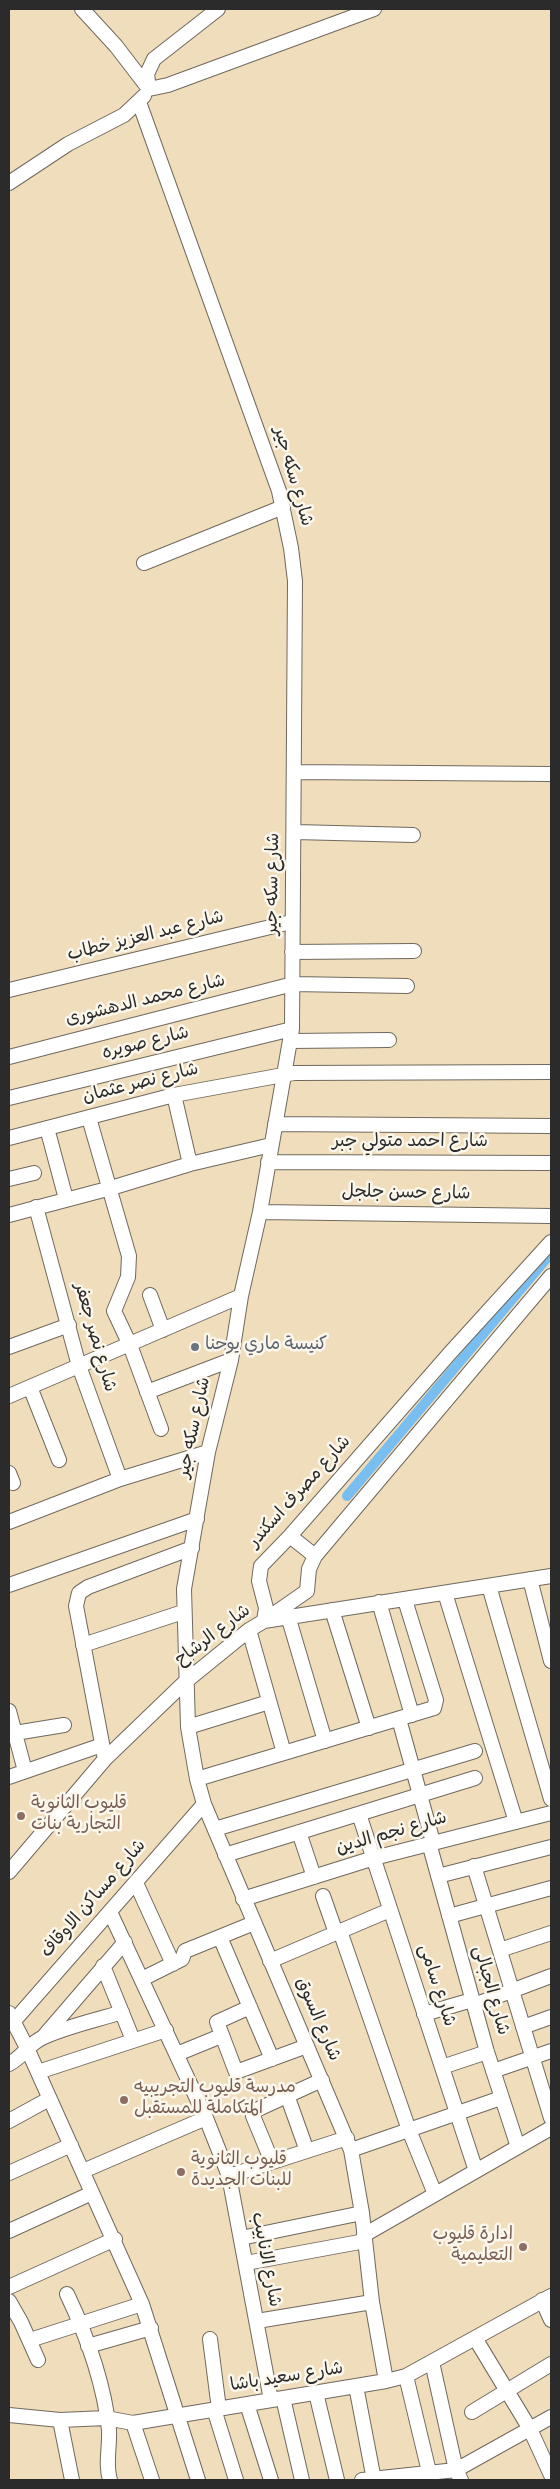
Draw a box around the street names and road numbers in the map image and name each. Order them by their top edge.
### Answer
street label: شارع سكه جير [267,425,315,529]
street label: شارع سكه جير [263,833,287,935]
street label: شارع عبد العزيز خطاب [65,908,227,968]
street label: شارع محمد الدهشورى [64,972,228,1032]
street label: شارع صويره [100,1024,192,1066]
street label: شارع نصر عثمان [81,1060,201,1110]
street label: شارع احمد متولي جبر [332,1133,488,1155]
street label: شارع حسن جلجل [341,1183,471,1207]
street label: شارع نصر جعفر [67,1281,119,1395]
street label: شارع سكه جير [175,1376,217,1480]
street label: شارع مصرف اسكندر [245,1433,357,1553]
street label: شارع الرشاح [172,1602,256,1672]
street label: شارع نجم الدين [334,1809,450,1861]
street label: شارع مساكن الاوقاف [38,1836,152,1964]
street label: شارع سامى [412,1942,458,2030]
street label: شارع الجبالى [466,1944,512,2038]
street label: شارع السوق [289,1975,343,2065]
street label: شارع الانابيب [244,2211,284,2309]
street label: شارع سعيد باشا [229,2359,345,2399]

